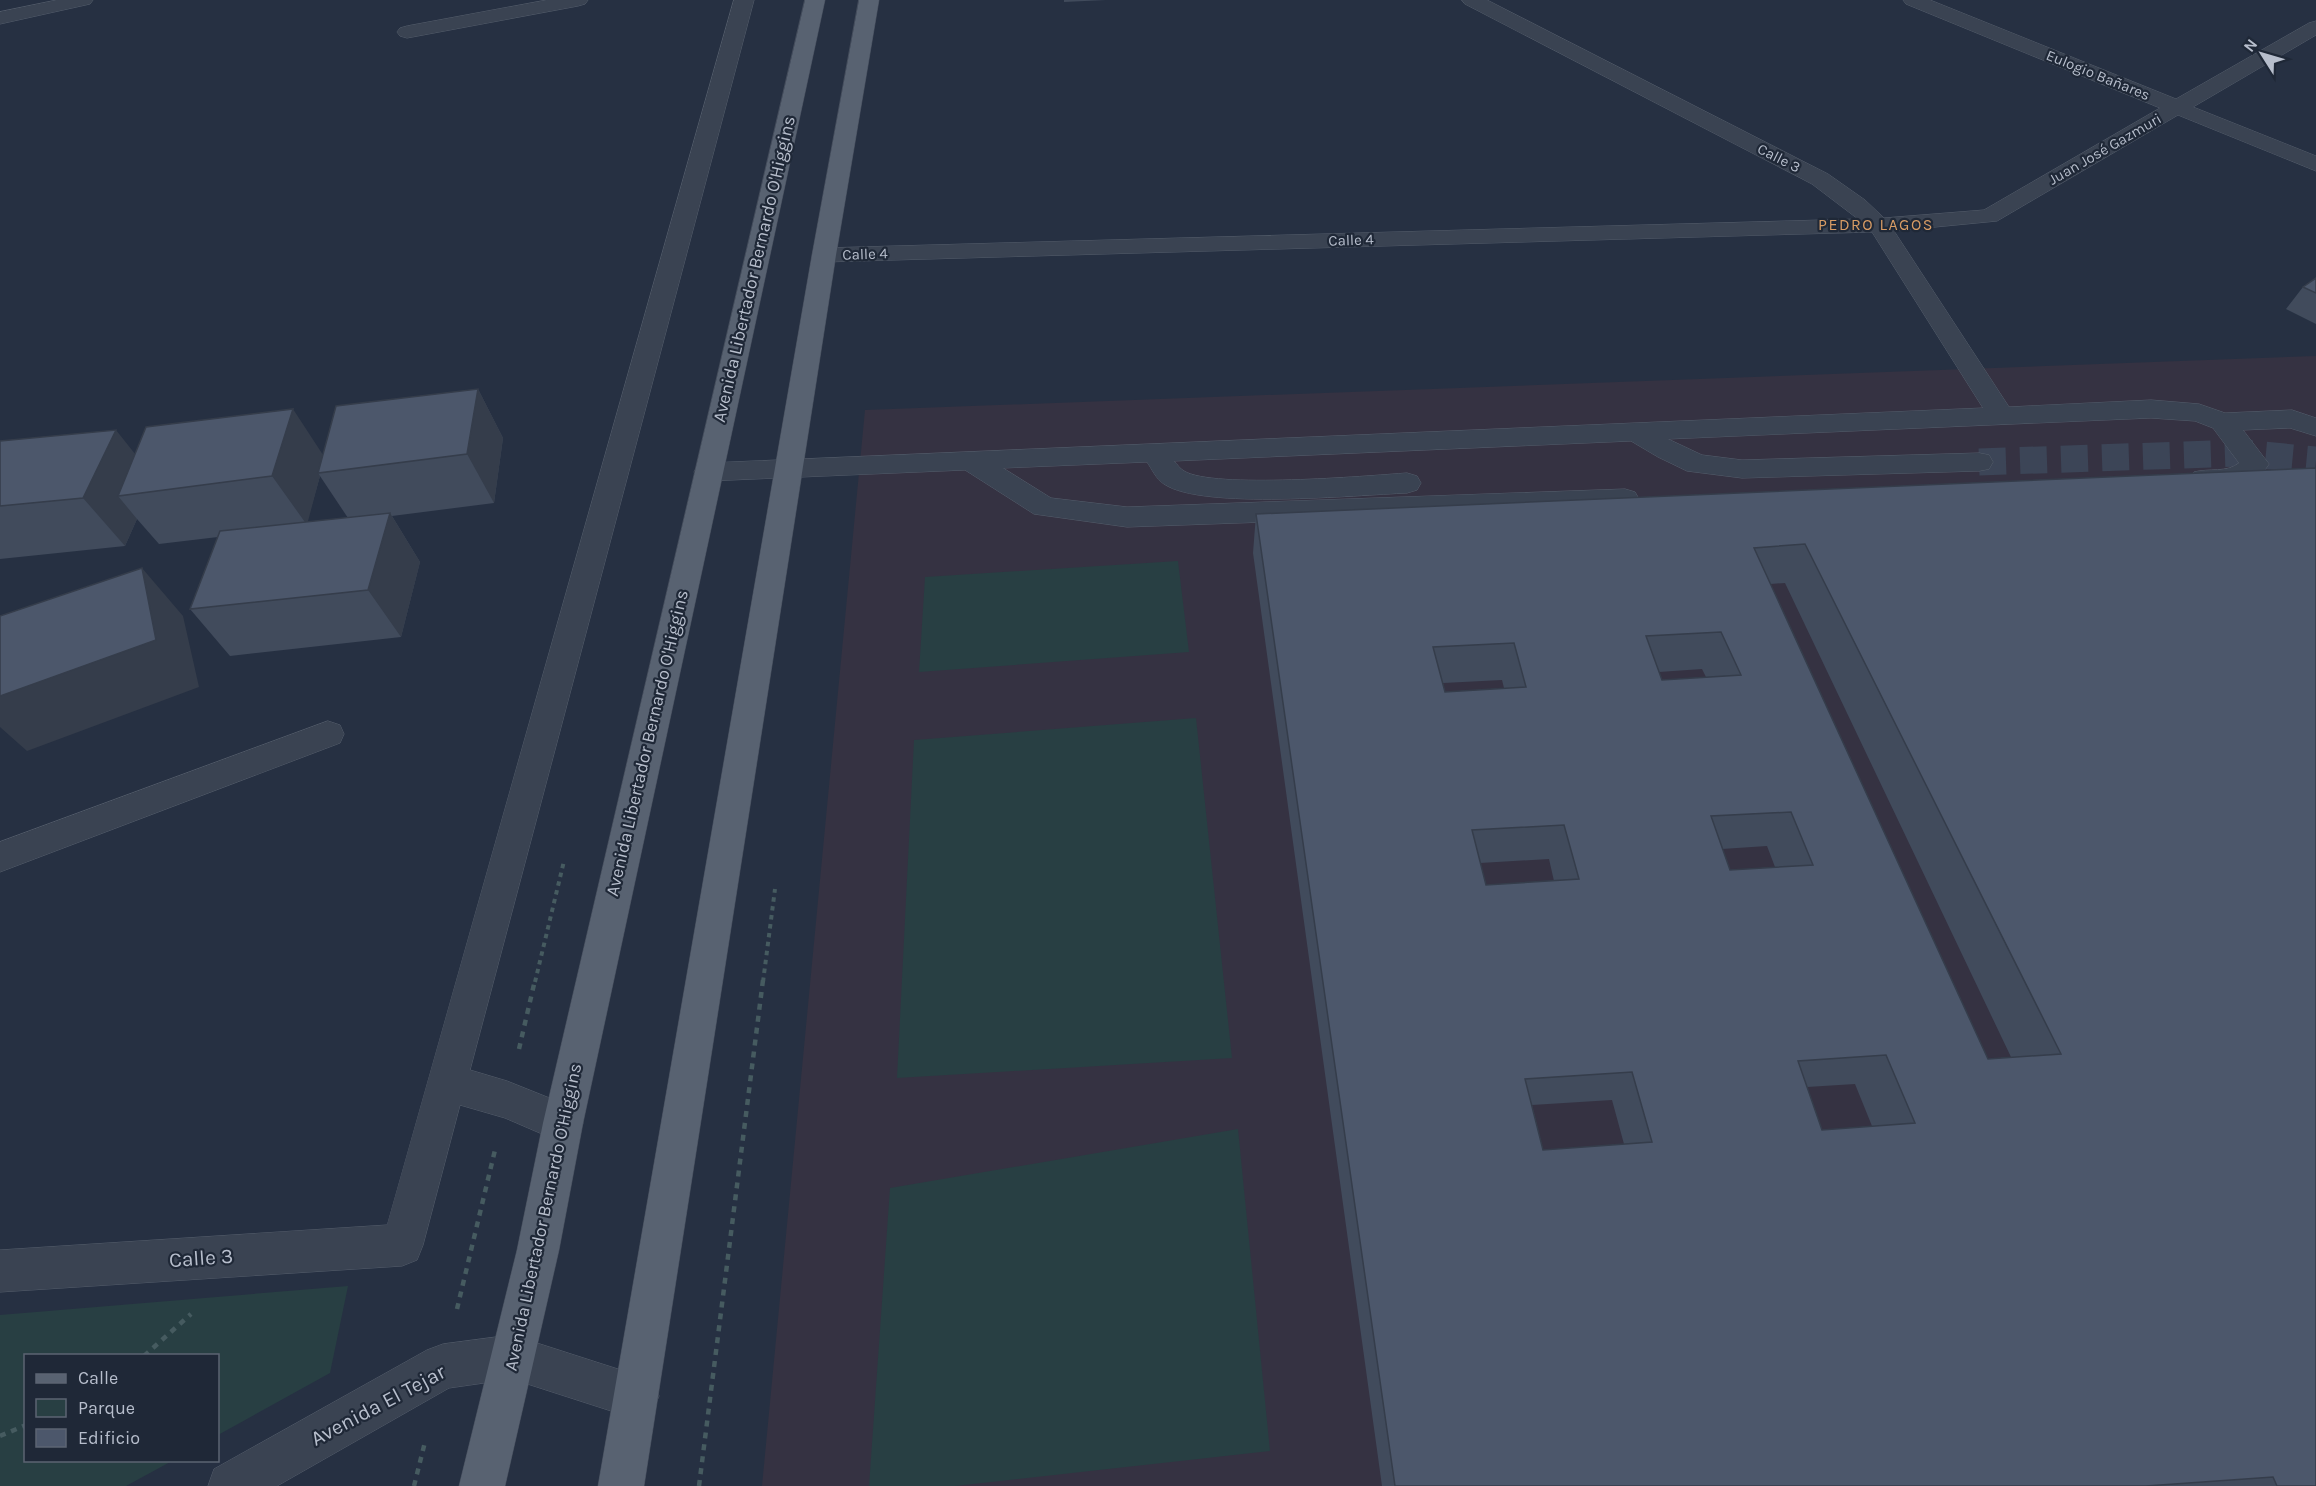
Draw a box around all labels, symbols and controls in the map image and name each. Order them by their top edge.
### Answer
north arrow [2232,24,2292,84]
text: N [2239,35,2261,56]
street label: Eulogio Bañares [2043,46,2153,104]
street label: Juan José Gazmuri [2045,109,2165,189]
street label: Avenida Libertador Bernardo O'Higgins [708,114,800,424]
street label: Calle 3 [1754,140,1804,176]
district label: PEDRO LAGOS [1818,215,1934,234]
street label: Calle 4 [1328,230,1375,250]
street label: Calle 4 [842,244,889,264]
street label: Avenida Libertador Bernardo O'Higgins [601,588,693,898]
street label: Avenida Libertador Bernardo O'Higgins [500,1061,586,1373]
street label: Calle 3 [168,1244,234,1272]
legend [24,1354,219,1462]
street label: Avenida El Tejar [307,1359,450,1451]
text: Calle [78,1367,118,1389]
text: Parque [78,1397,135,1419]
text: Edificio [78,1427,140,1449]

